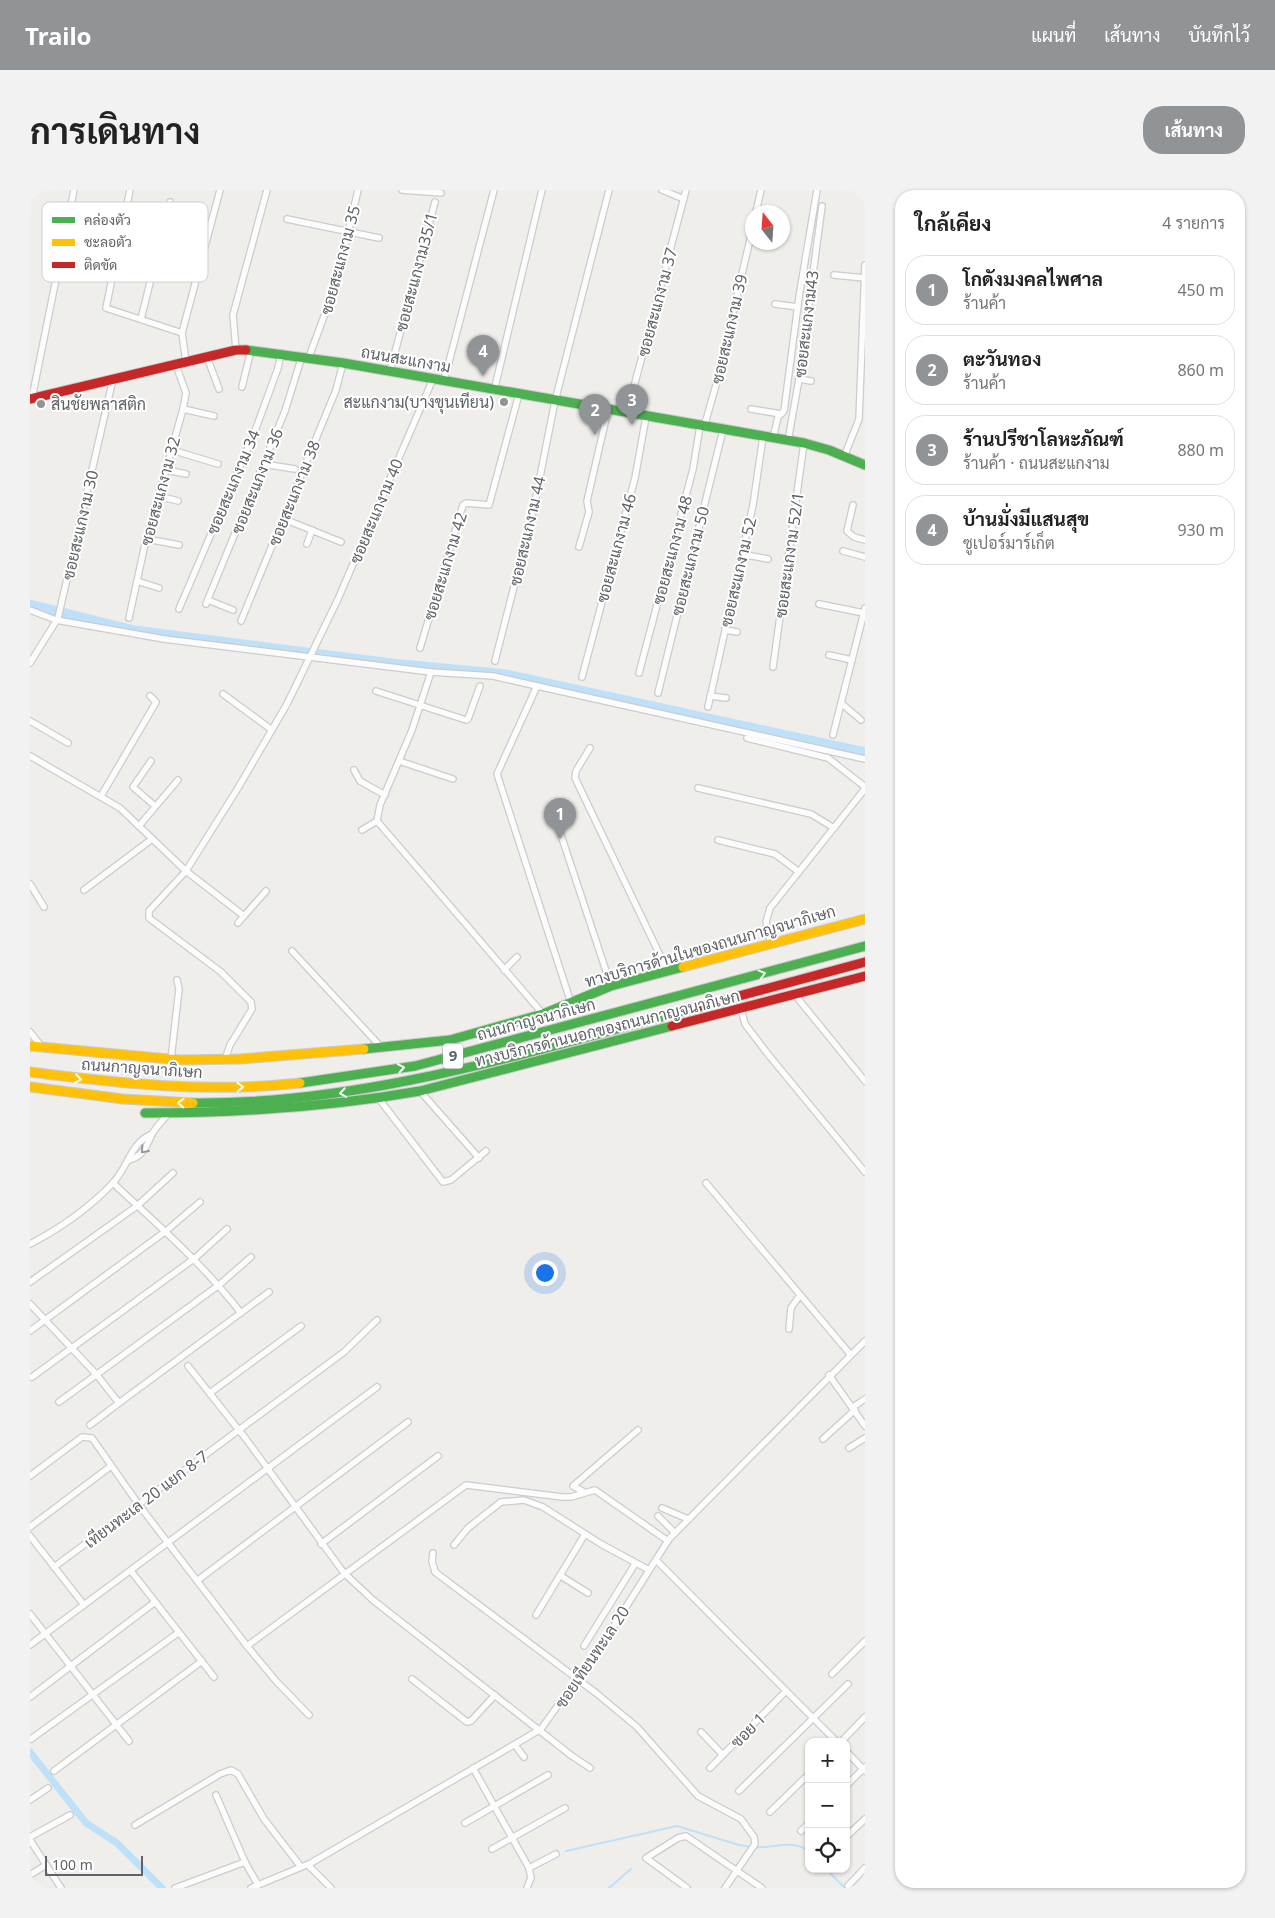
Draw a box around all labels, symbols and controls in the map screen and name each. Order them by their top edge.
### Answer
text: Trailo [25,19,92,52]
text: แผนที่ [1031,23,1076,47]
text: เส้นทาง [1104,23,1160,47]
text: บันทึกไว้ [1188,23,1250,47]
button: เส้นทาง [1143,106,1245,154]
text: การเดินทาง [30,107,200,154]
legend [42,202,208,282]
street label: ซอยสะแกงาม 35 [315,203,365,317]
north arrow [745,205,790,250]
text: ใกล้เคียง [915,209,991,237]
text: คล่องตัว [84,210,131,229]
street label: ซอยสะแกงาม35/1 [389,210,443,334]
text: 4 รายการ [1162,212,1225,234]
text: ชะลอตัว [84,232,132,251]
street label: ซอยสะแกงาม 37 [632,245,682,359]
text: ติดขัด [84,255,117,274]
text: โกดังมงคลไพศาล [963,266,1103,292]
street label: ซอยสะแกงาม43 [789,269,823,379]
street label: ซอยสะแกงาม 39 [706,272,752,386]
text: 1 [927,279,937,301]
text: 450 m [1177,279,1224,301]
text: ร้านค้า [963,292,1006,314]
pin: 4 [467,335,499,376]
street label: ถนนสะแกงาม [359,340,453,378]
text: ตะวันทอง [963,346,1041,372]
text: 2 [927,359,937,381]
text: 860 m [1177,359,1224,381]
text: ร้านค้า [963,372,1006,394]
pin: 3 [616,384,648,425]
place label: สะแกงาม(บางขุนเทียน) [343,391,494,414]
place label: สินชัยพลาสติก [51,393,146,415]
pin: 2 [579,394,611,435]
marker: สะแกงาม(บางขุนเทียน) [498,396,510,408]
marker: สินชัยพลาสติก [35,398,47,410]
street label: ซอยสะแกงาม 36 [226,425,288,537]
street label: ซอยสะแกงาม 34 [201,426,265,538]
text: ร้านปรีชาโลหะภัณฑ์ [963,426,1124,452]
street label: ซอยสะแกงาม 32 [135,434,185,548]
street label: ซอยสะแกงาม 38 [263,437,325,549]
text: 3 [927,439,937,461]
text: 880 m [1177,439,1224,461]
text: ร้านค้า · ถนนสะแกงาม [963,452,1110,474]
street label: ซอยสะแกงาม 40 [344,455,408,567]
street label: ซอยสะแกงาม 30 [57,468,103,582]
street label: ซอยสะแกงาม 44 [504,474,550,588]
street label: ซอยสะแกงาม 46 [591,491,641,605]
street label: ซอยสะแกงาม 52/1 [769,491,809,619]
street label: ซอยสะแกงาม 48 [647,493,697,607]
street label: ซอยสะแกงาม 50 [666,504,714,618]
text: บ้านมั่งมีแสนสุข [963,506,1089,532]
street label: ซอยสะแกงาม 42 [418,509,472,623]
street label: ซอยสะแกงาม 52 [715,515,761,629]
text: 4 [927,519,937,541]
text: 930 m [1177,519,1224,541]
text: ซูเปอร์มาร์เก็ต [963,532,1055,554]
pin: 1 [544,798,576,839]
street label: ทางบริการด้านในของถนนกาญจนาภิเษก [582,900,838,992]
one-way arrow [757,969,765,979]
street label: ทางบริการด้านนอกของถนนกาญจนาภิเษก [472,984,742,1072]
street label: ถนนกาญจนาภิเษก [474,993,598,1045]
road number: 9 [443,1044,463,1068]
street label: ถนนกาญจนาภิเษก [81,1053,203,1083]
one-way arrow [397,1063,406,1073]
one-way arrow [74,1073,83,1083]
one-way arrow [236,1082,244,1092]
one-way arrow [338,1087,347,1097]
one-way arrow [176,1097,184,1108]
one-way arrow [140,1145,149,1154]
your location [532,1260,558,1286]
street label: เทียนทะเล 20 แยก 8-7 [79,1445,213,1553]
street label: ซอยเทียนทะเล 20 [550,1602,634,1712]
street label: ซอย 1 [725,1707,771,1753]
map controls [805,1738,850,1873]
button: + [805,1738,850,1783]
button: − [805,1783,850,1828]
button: locate [805,1828,850,1873]
scale bar [45,1853,142,1876]
text: 100 m [52,1855,93,1874]

